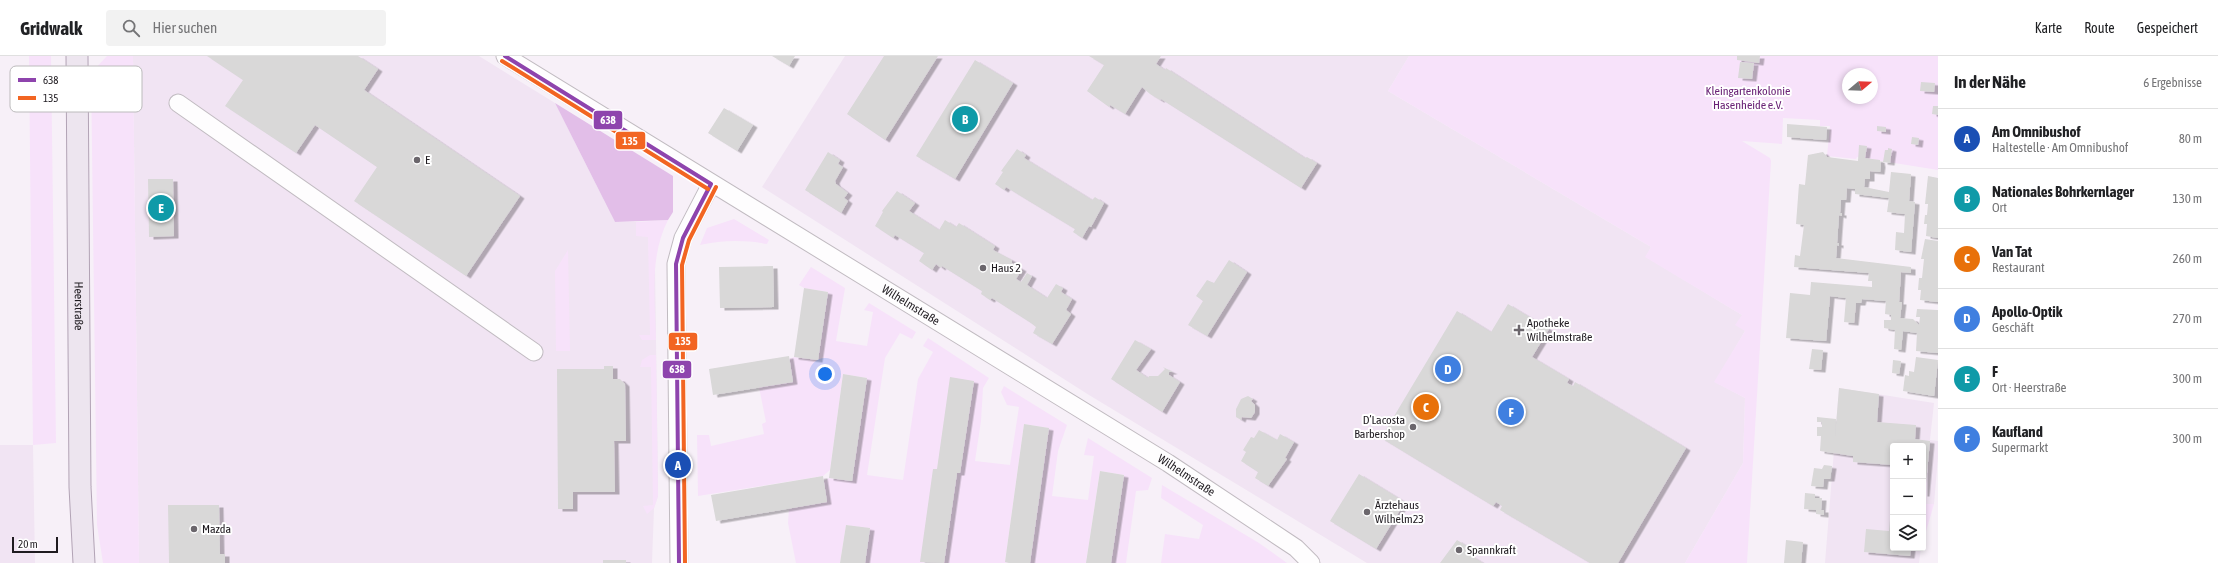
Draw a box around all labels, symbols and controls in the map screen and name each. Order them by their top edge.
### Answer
search box [106,10,386,46]
text: Gridwalk [20,17,82,39]
icon: search [120,17,142,39]
text: Hier suchen [152,19,217,36]
text: Karte [2035,20,2062,36]
text: Route [2084,20,2115,36]
text: Gespeichert [2137,20,2198,36]
legend [10,66,142,112]
north arrow [1842,68,1878,104]
text: In der Nähe [1954,72,2026,92]
text: 638 [43,74,59,86]
text: 6 Ergebnisse [2143,75,2202,90]
park label: Kleingartenkolonie Hasenheide e.V. [1706,84,1790,112]
text: 135 [43,92,59,104]
pin: B [952,104,978,134]
line badge: 638 [593,110,623,130]
text: 638 [600,114,616,126]
text: Am Omnibushof [1992,123,2081,140]
line badge: 135 [615,131,646,150]
text: A [1964,131,1970,146]
text: 80 m [2179,131,2202,146]
text: 135 [622,135,638,147]
text: Haltestelle · Am Omnibushof [1992,140,2128,155]
place label: E [425,153,430,167]
marker: E [412,155,422,165]
text: Nationales Bohrkernlager [1992,183,2134,200]
text: B [1964,191,1970,206]
text: 130 m [2173,191,2202,206]
pin: E [148,193,174,223]
text: Ort [1992,200,2007,215]
text: Van Tat [1992,243,2032,260]
text: C [1964,251,1970,266]
text: 260 m [2173,251,2202,266]
text: Restaurant [1992,260,2045,275]
place label: Haus 2 [991,261,1021,275]
marker: Haus 2 [978,263,988,273]
street label: Heerstraße [72,281,86,331]
street label: Wilhelmstraße [879,282,942,328]
text: Apollo-Optik [1992,303,2062,320]
text: D [1963,311,1971,326]
text: 270 m [2173,311,2202,326]
place label: Apotheke Wilhelmstraße [1527,316,1592,344]
text: Geschäft [1992,320,2034,335]
marker: Apotheke Wilhelmstraße [1514,325,1524,335]
line badge: 135 [668,332,698,351]
text: 135 [675,335,691,347]
pin: D [1435,354,1461,384]
line badge: 638 [662,360,692,379]
text: 638 [669,363,685,375]
text: F [1992,363,1998,380]
your location [815,364,835,384]
text: E [1964,371,1970,386]
text: 300 m [2173,371,2202,386]
text: Ort · Heerstraße [1992,380,2066,395]
pin: C [1413,392,1439,422]
pin: F [1498,397,1524,427]
place label: D’Lacosta Barbershop [1354,413,1405,441]
marker: D’Lacosta Barbershop [1408,422,1418,432]
text: Kaufland [1992,423,2043,440]
text: F [1964,431,1970,446]
text: 300 m [2173,431,2202,446]
text: Supermarkt [1992,440,2048,455]
map controls [1890,443,1926,551]
button: + [1890,443,1926,479]
pin: A [665,450,691,480]
street label: Wilhelmstraße [1155,451,1218,499]
button: − [1890,479,1926,515]
place label: Ärztehaus Wilhelm23 [1375,498,1424,526]
marker: Ärztehaus Wilhelm23 [1362,507,1372,517]
button: layers [1890,515,1926,551]
place label: Mazda [202,522,231,536]
marker: Mazda [189,524,199,534]
scale bar [12,535,58,554]
text: 20 m [18,538,38,550]
place label: Spannkraft [1467,543,1516,557]
marker: Spannkraft [1454,545,1464,555]

